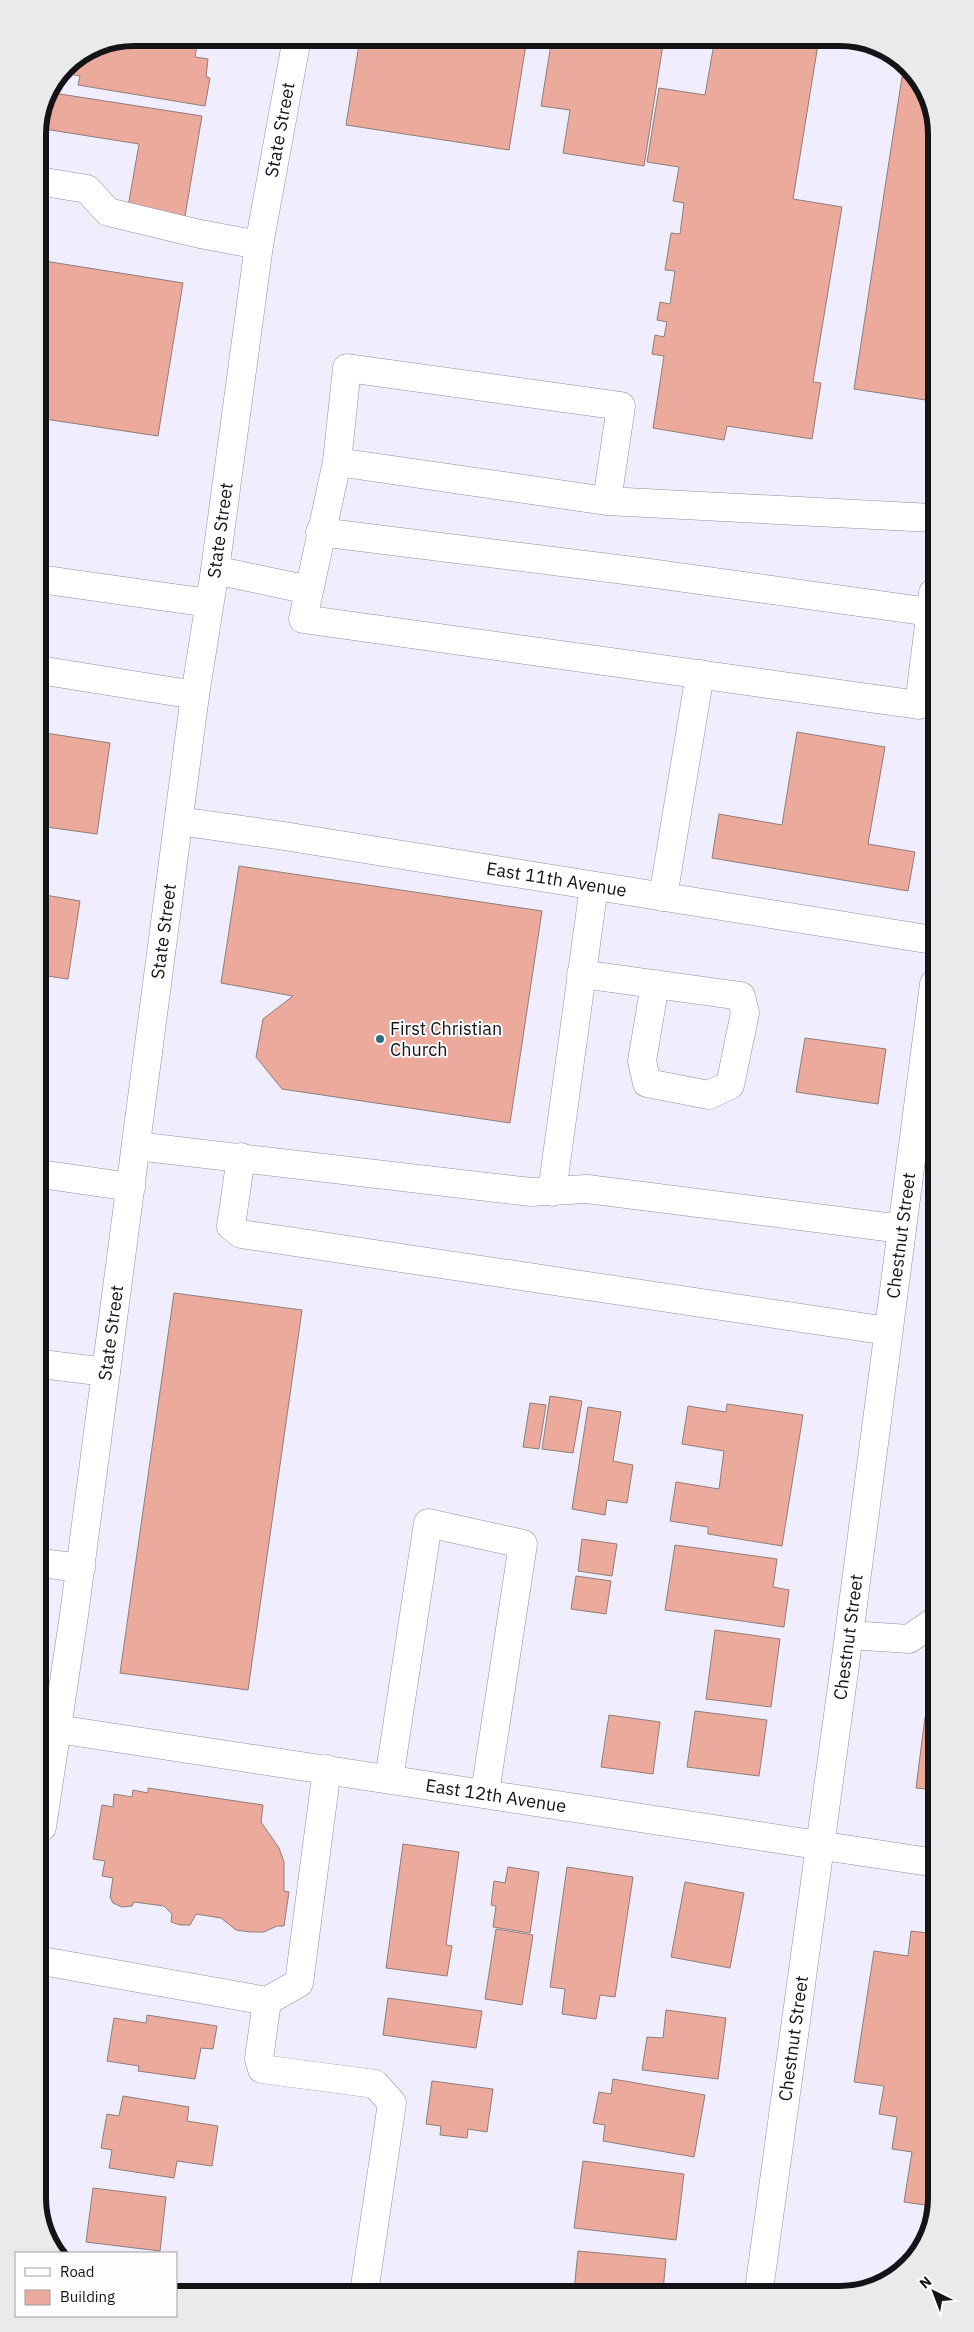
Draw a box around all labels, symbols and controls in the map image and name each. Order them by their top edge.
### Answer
street label: State Street [260,80,300,179]
street label: State Street [202,481,238,580]
street label: East 11th Avenue [485,857,629,902]
street label: State Street [146,882,181,980]
place label: First Christian Church [390,1017,502,1061]
marker: First Christian Church [374,1033,386,1045]
street label: Chestnut Street [881,1171,920,1300]
street label: State Street [93,1284,128,1382]
street label: Chestnut Street [828,1573,868,1701]
street label: East 12th Avenue [424,1773,568,1817]
street label: Chestnut Street [773,1974,813,2103]
legend [15,2252,178,2317]
text: Road [60,2262,95,2281]
north arrow [909,2267,959,2317]
text: N [916,2272,935,2292]
text: Building [60,2287,115,2306]

